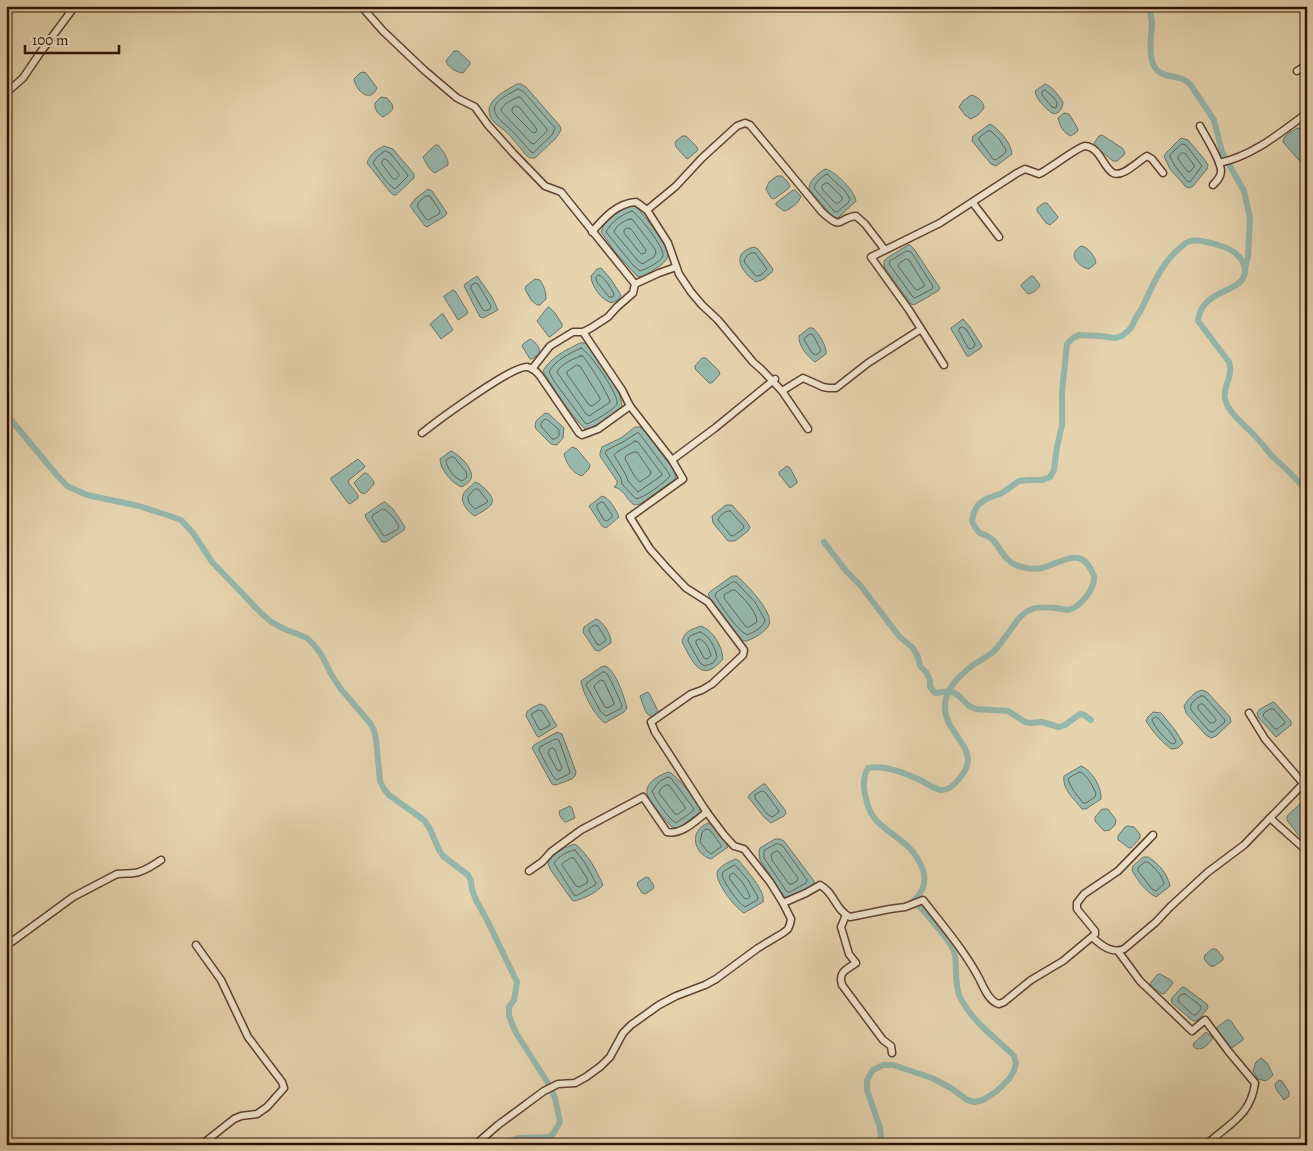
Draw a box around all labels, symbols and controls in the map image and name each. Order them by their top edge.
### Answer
scale bar [25,22,119,54]
text: 100 m [32,30,69,50]

